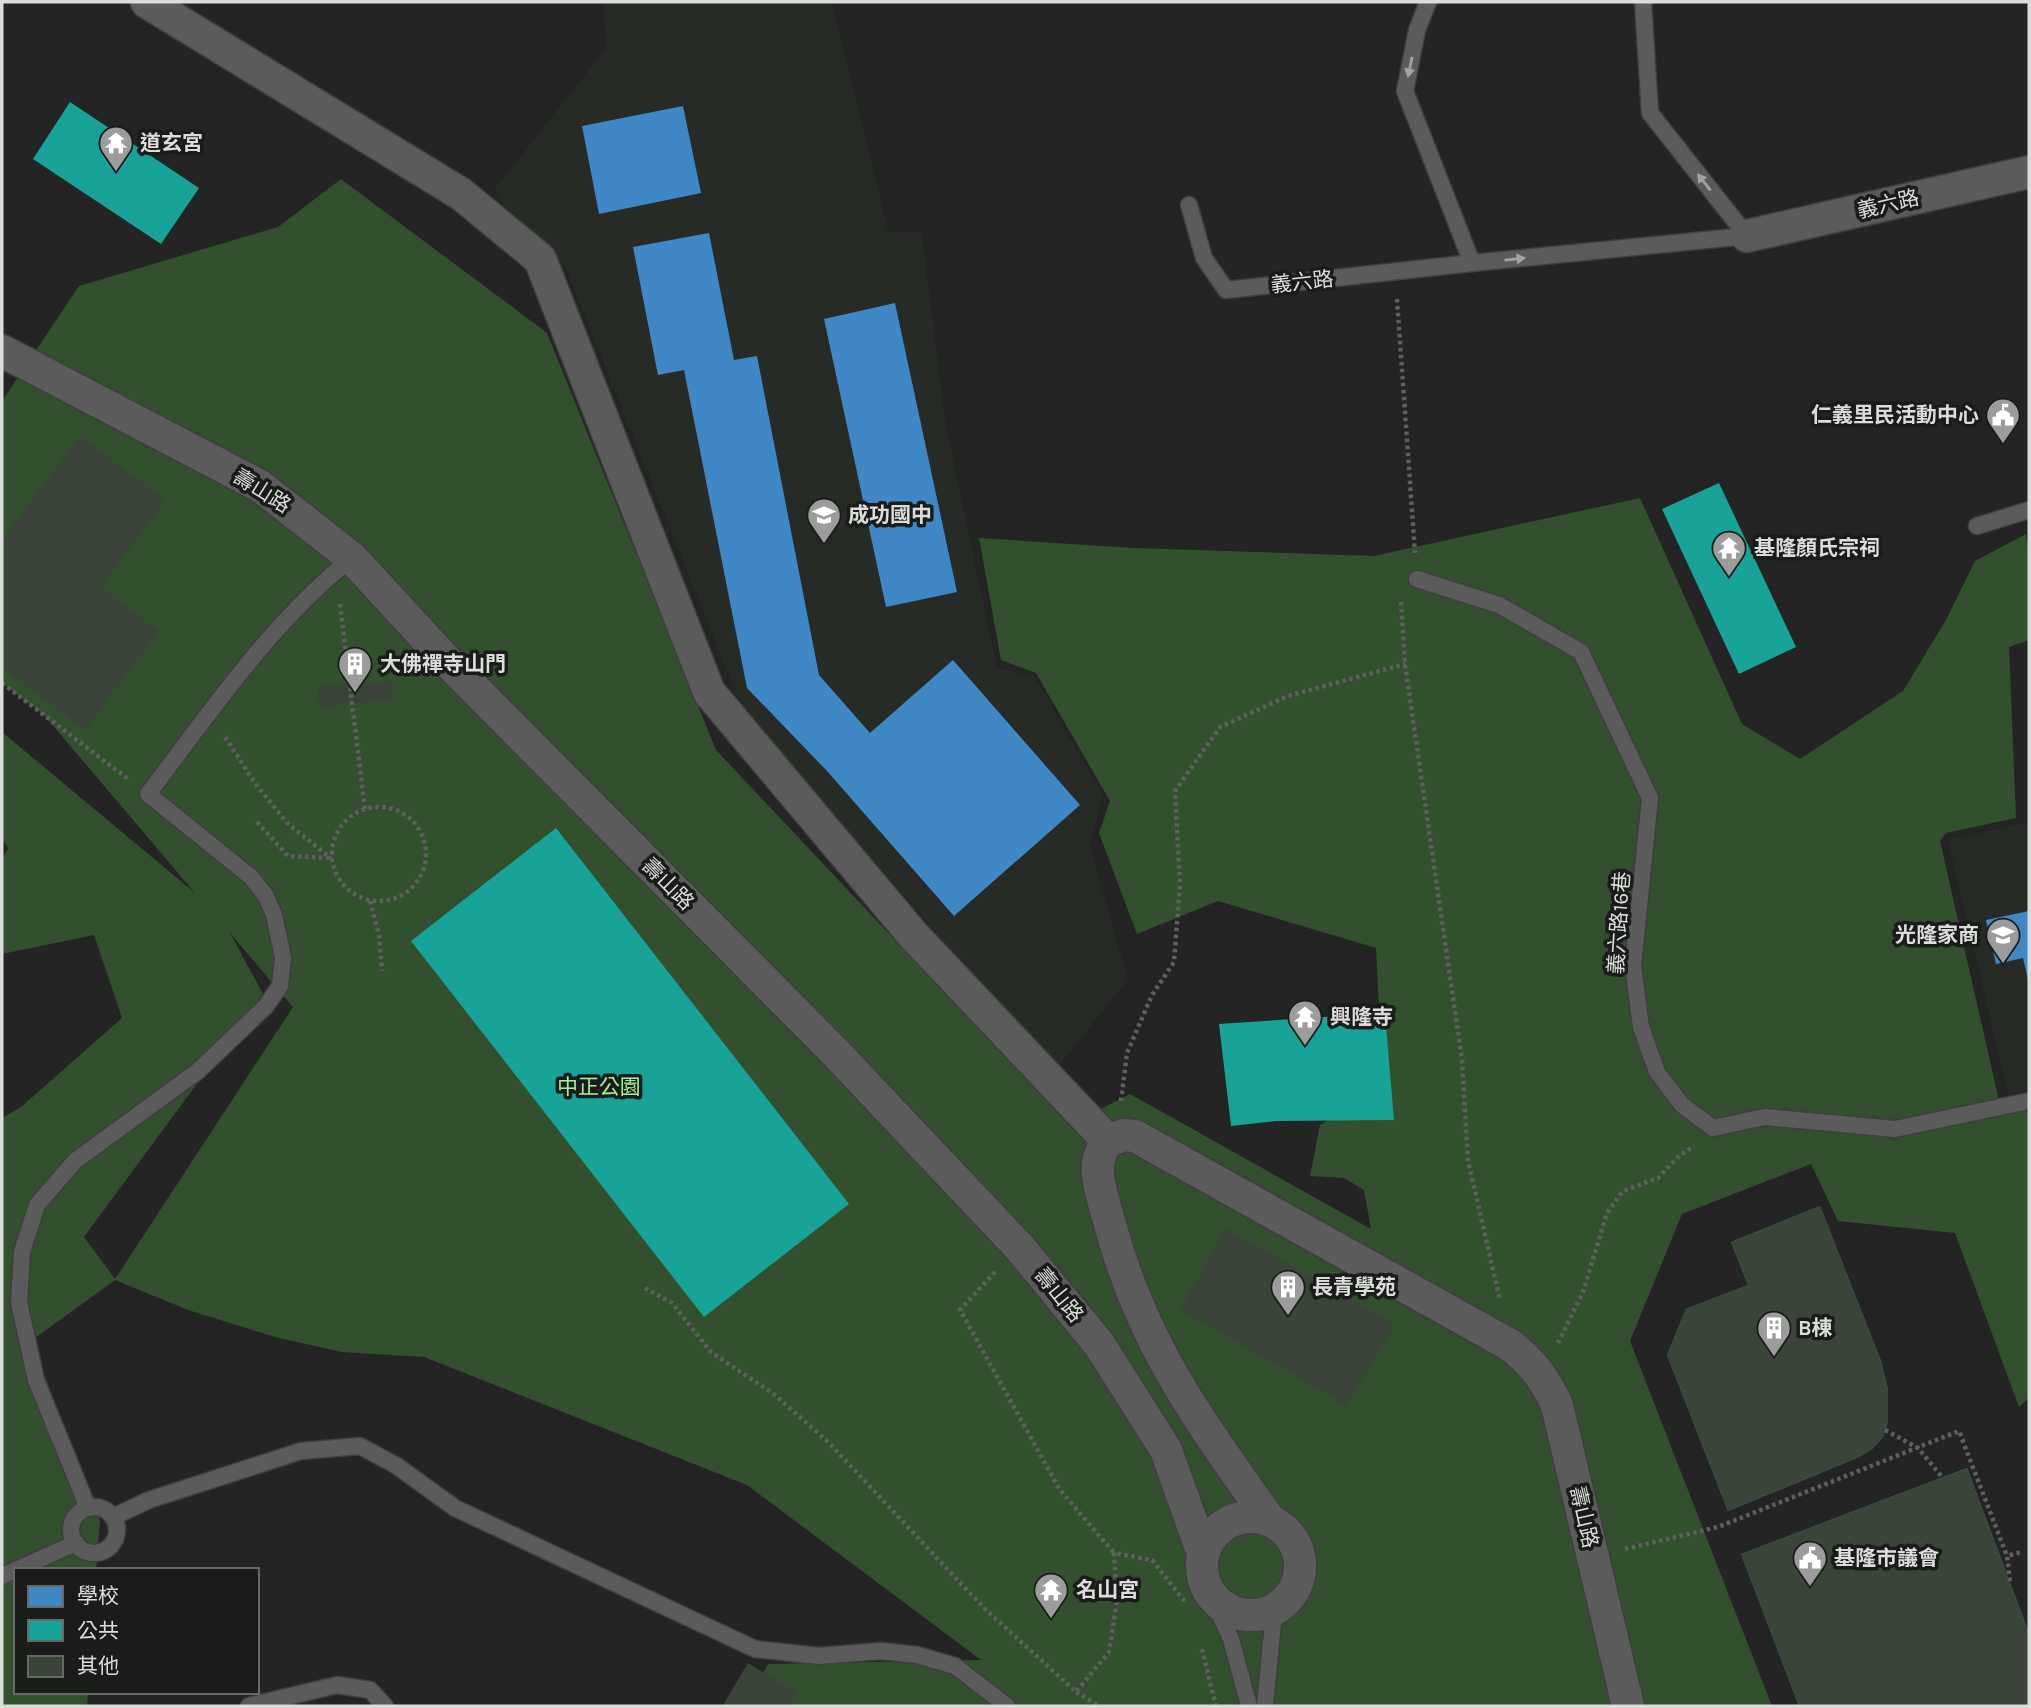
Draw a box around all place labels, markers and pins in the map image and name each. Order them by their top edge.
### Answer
temple icon: 道玄宮 [97,124,135,173]
place label: 道玄宮 [140,131,203,155]
public building icon: 仁義里民活動中心 [1984,396,2022,445]
place label: 仁義里民活動中心 [1811,403,1979,427]
school or university icon: 成功國中 [805,496,843,545]
place label: 成功國中 [848,503,932,527]
temple icon: 基隆顏氏宗祠 [1710,529,1748,578]
place label: 基隆顏氏宗祠 [1754,536,1880,560]
building icon: 大佛禪寺山門 [336,645,374,694]
place label: 大佛禪寺山門 [380,652,506,676]
school or university icon: 光隆家商 [1984,916,2022,965]
place label: 光隆家商 [1895,923,1979,947]
temple icon: 興隆寺 [1286,998,1324,1047]
place label: 興隆寺 [1330,1005,1393,1029]
building icon: 長青學苑 [1269,1268,1307,1317]
place label: 長青學苑 [1312,1275,1396,1299]
building icon: B棟 [1755,1309,1793,1358]
place label: B棟 [1798,1316,1833,1340]
public building icon: 基隆市議會 [1791,1539,1829,1588]
place label: 基隆市議會 [1834,1546,1939,1570]
temple icon: 名山宮 [1032,1571,1070,1620]
place label: 名山宮 [1076,1578,1139,1602]

